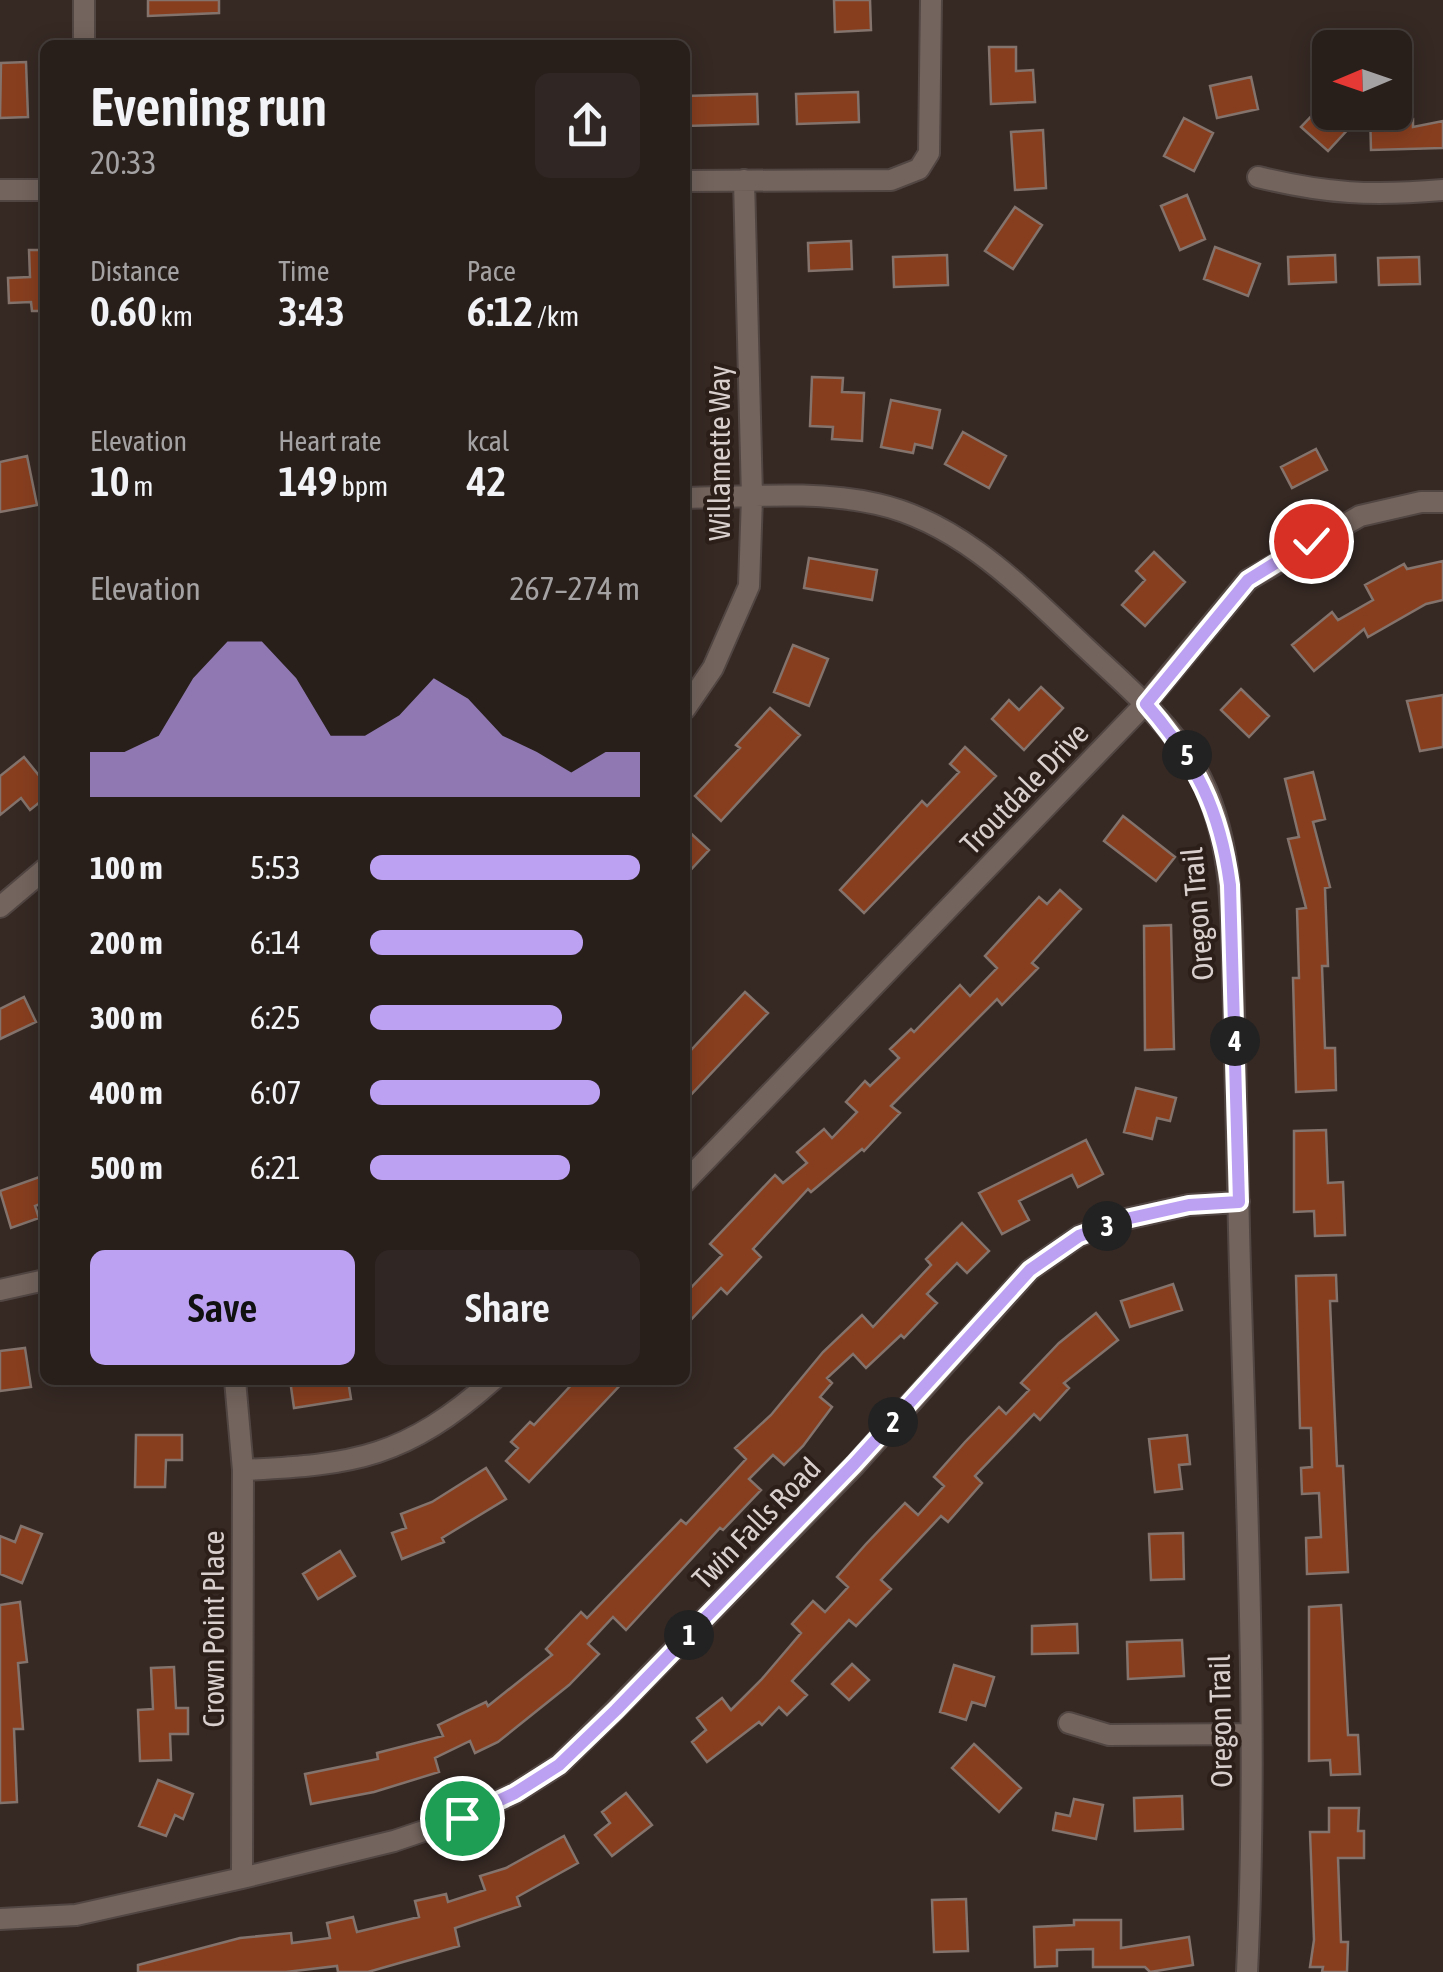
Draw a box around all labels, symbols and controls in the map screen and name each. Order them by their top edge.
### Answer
north arrow [1312,30,1412,130]
map controls [1312,30,1412,130]
button: share [535,73,640,178]
text: Evening run [90,75,327,138]
text: 20:33 [90,144,157,181]
text: Distance [90,255,180,287]
text: Time [278,255,329,287]
text: Pace [467,255,516,287]
text: 0.60 [90,287,157,335]
text: 3:43 [278,287,345,335]
text: 6:12 [467,287,533,335]
text: km [157,300,193,332]
text: /km [533,300,579,332]
street label: Willamette Way [702,365,736,541]
text: Elevation [90,425,187,457]
text: Heart rate [278,425,381,457]
text: kcal [467,425,509,457]
text: 10 [90,457,129,505]
text: 149 [278,457,338,505]
text: 42 [467,457,506,505]
text: m [129,470,153,502]
text: bpm [338,470,388,502]
pin [1269,499,1354,584]
icon: check [1284,514,1339,569]
text: Elevation [90,570,201,607]
text: 267–274 m [510,570,640,607]
street label: Troutdale Drive [953,715,1095,861]
pin: 5 [1162,730,1212,780]
text: 5 [1180,739,1194,771]
street label: Oregon Trail [1174,846,1220,982]
text: 100 m [90,849,163,886]
text: 5:53 [250,849,301,886]
text: 200 m [90,924,163,961]
text: 6:14 [250,924,301,961]
text: 300 m [90,999,163,1036]
text: 6:25 [250,999,301,1036]
pin: 4 [1210,1016,1260,1066]
text: 4 [1228,1025,1242,1057]
text: 400 m [90,1074,163,1111]
text: 6:07 [250,1074,301,1111]
text: 500 m [90,1149,163,1186]
text: 6:21 [250,1149,301,1186]
pin: 3 [1082,1201,1132,1251]
text: 3 [1100,1210,1114,1242]
button: Save [90,1250,355,1365]
button: Share [375,1250,640,1365]
pin: 2 [868,1397,918,1447]
text: 2 [886,1406,900,1438]
street label: Twin Falls Road [685,1450,827,1596]
street label: Crown Point Place [196,1531,230,1727]
pin: 1 [664,1610,714,1660]
text: 1 [682,1619,696,1651]
street label: Oregon Trail [1202,1654,1238,1788]
pin [420,1776,505,1861]
icon: arrive [435,1791,490,1846]

